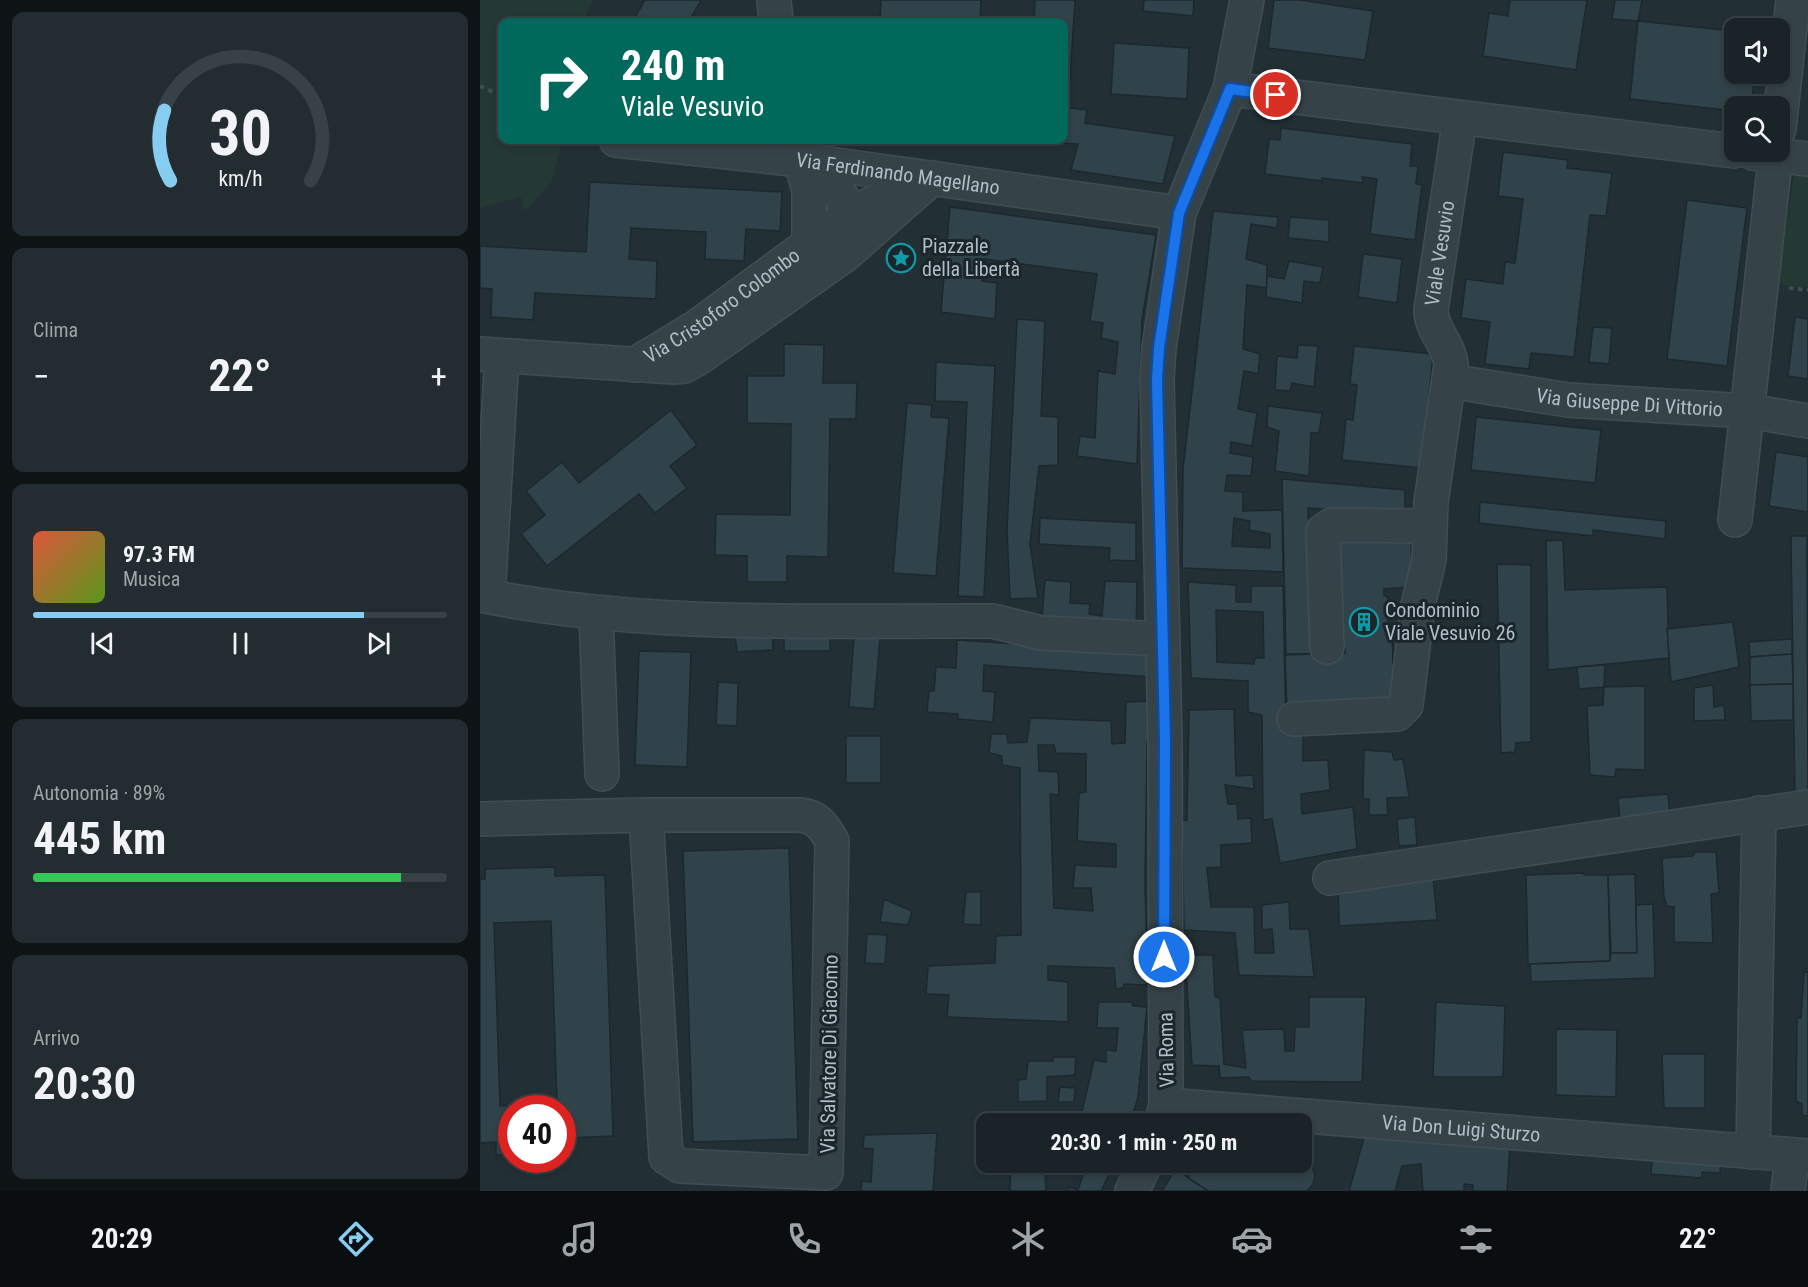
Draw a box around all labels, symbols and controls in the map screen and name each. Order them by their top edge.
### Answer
map controls [1724,18,1790,162]
button: sound [1724,18,1790,84]
text: 240 m [621,41,726,90]
icon: right [522,42,600,120]
pin [1250,69,1301,120]
icon: arrive [1259,78,1292,111]
text: Viale Vesuvio [621,91,764,123]
button: search [1724,96,1790,162]
text: 30 [208,97,272,170]
street label: Via Ferdinando Magellano [795,147,1001,200]
text: km/h [218,166,262,191]
street label: Viale Vesuvio [1420,199,1459,307]
place label: Piazzale della Libertà [922,234,1020,281]
place icon: Piazzale della Libertà [885,242,917,274]
street label: Via Cristoforo Colombo [639,243,804,368]
text: Clima [33,318,78,342]
text: 22° [209,349,272,402]
text: − [33,357,50,396]
text: + [431,357,447,396]
street label: Via Giuseppe Di Vittorio [1534,383,1724,421]
text: 97.3 FM [123,542,195,567]
text: Musica [123,567,180,591]
place label: Condominio Viale Vesuvio 26 [1385,598,1515,645]
building icon: Condominio Viale Vesuvio 26 [1348,606,1380,638]
icon: previous [86,627,119,660]
icon: pause [224,627,257,660]
icon: next [362,627,395,660]
text: Autonomia · 89% [33,781,165,805]
text: 445 km [33,812,166,865]
position arrow [1132,925,1196,989]
street label: Via Salvatore Di Giacomo [815,954,843,1154]
street label: Via Roma [1153,1012,1179,1088]
text: Arrivo [33,1026,80,1050]
text: 20:30 [33,1057,136,1110]
speed limit sign: 40 [498,1095,576,1173]
street label: Via Don Luigi Sturzo [1381,1110,1541,1147]
text: 20:30 · 1 min · 250 m [1051,1130,1237,1155]
icon: directions [335,1218,377,1260]
icon: music [559,1218,601,1260]
icon: phone [783,1218,825,1260]
icon: climate [1007,1218,1049,1260]
icon: car [1231,1218,1273,1260]
icon: filters [1455,1218,1497,1260]
text: 20:29 [91,1223,153,1255]
text: 22° [1679,1223,1717,1255]

